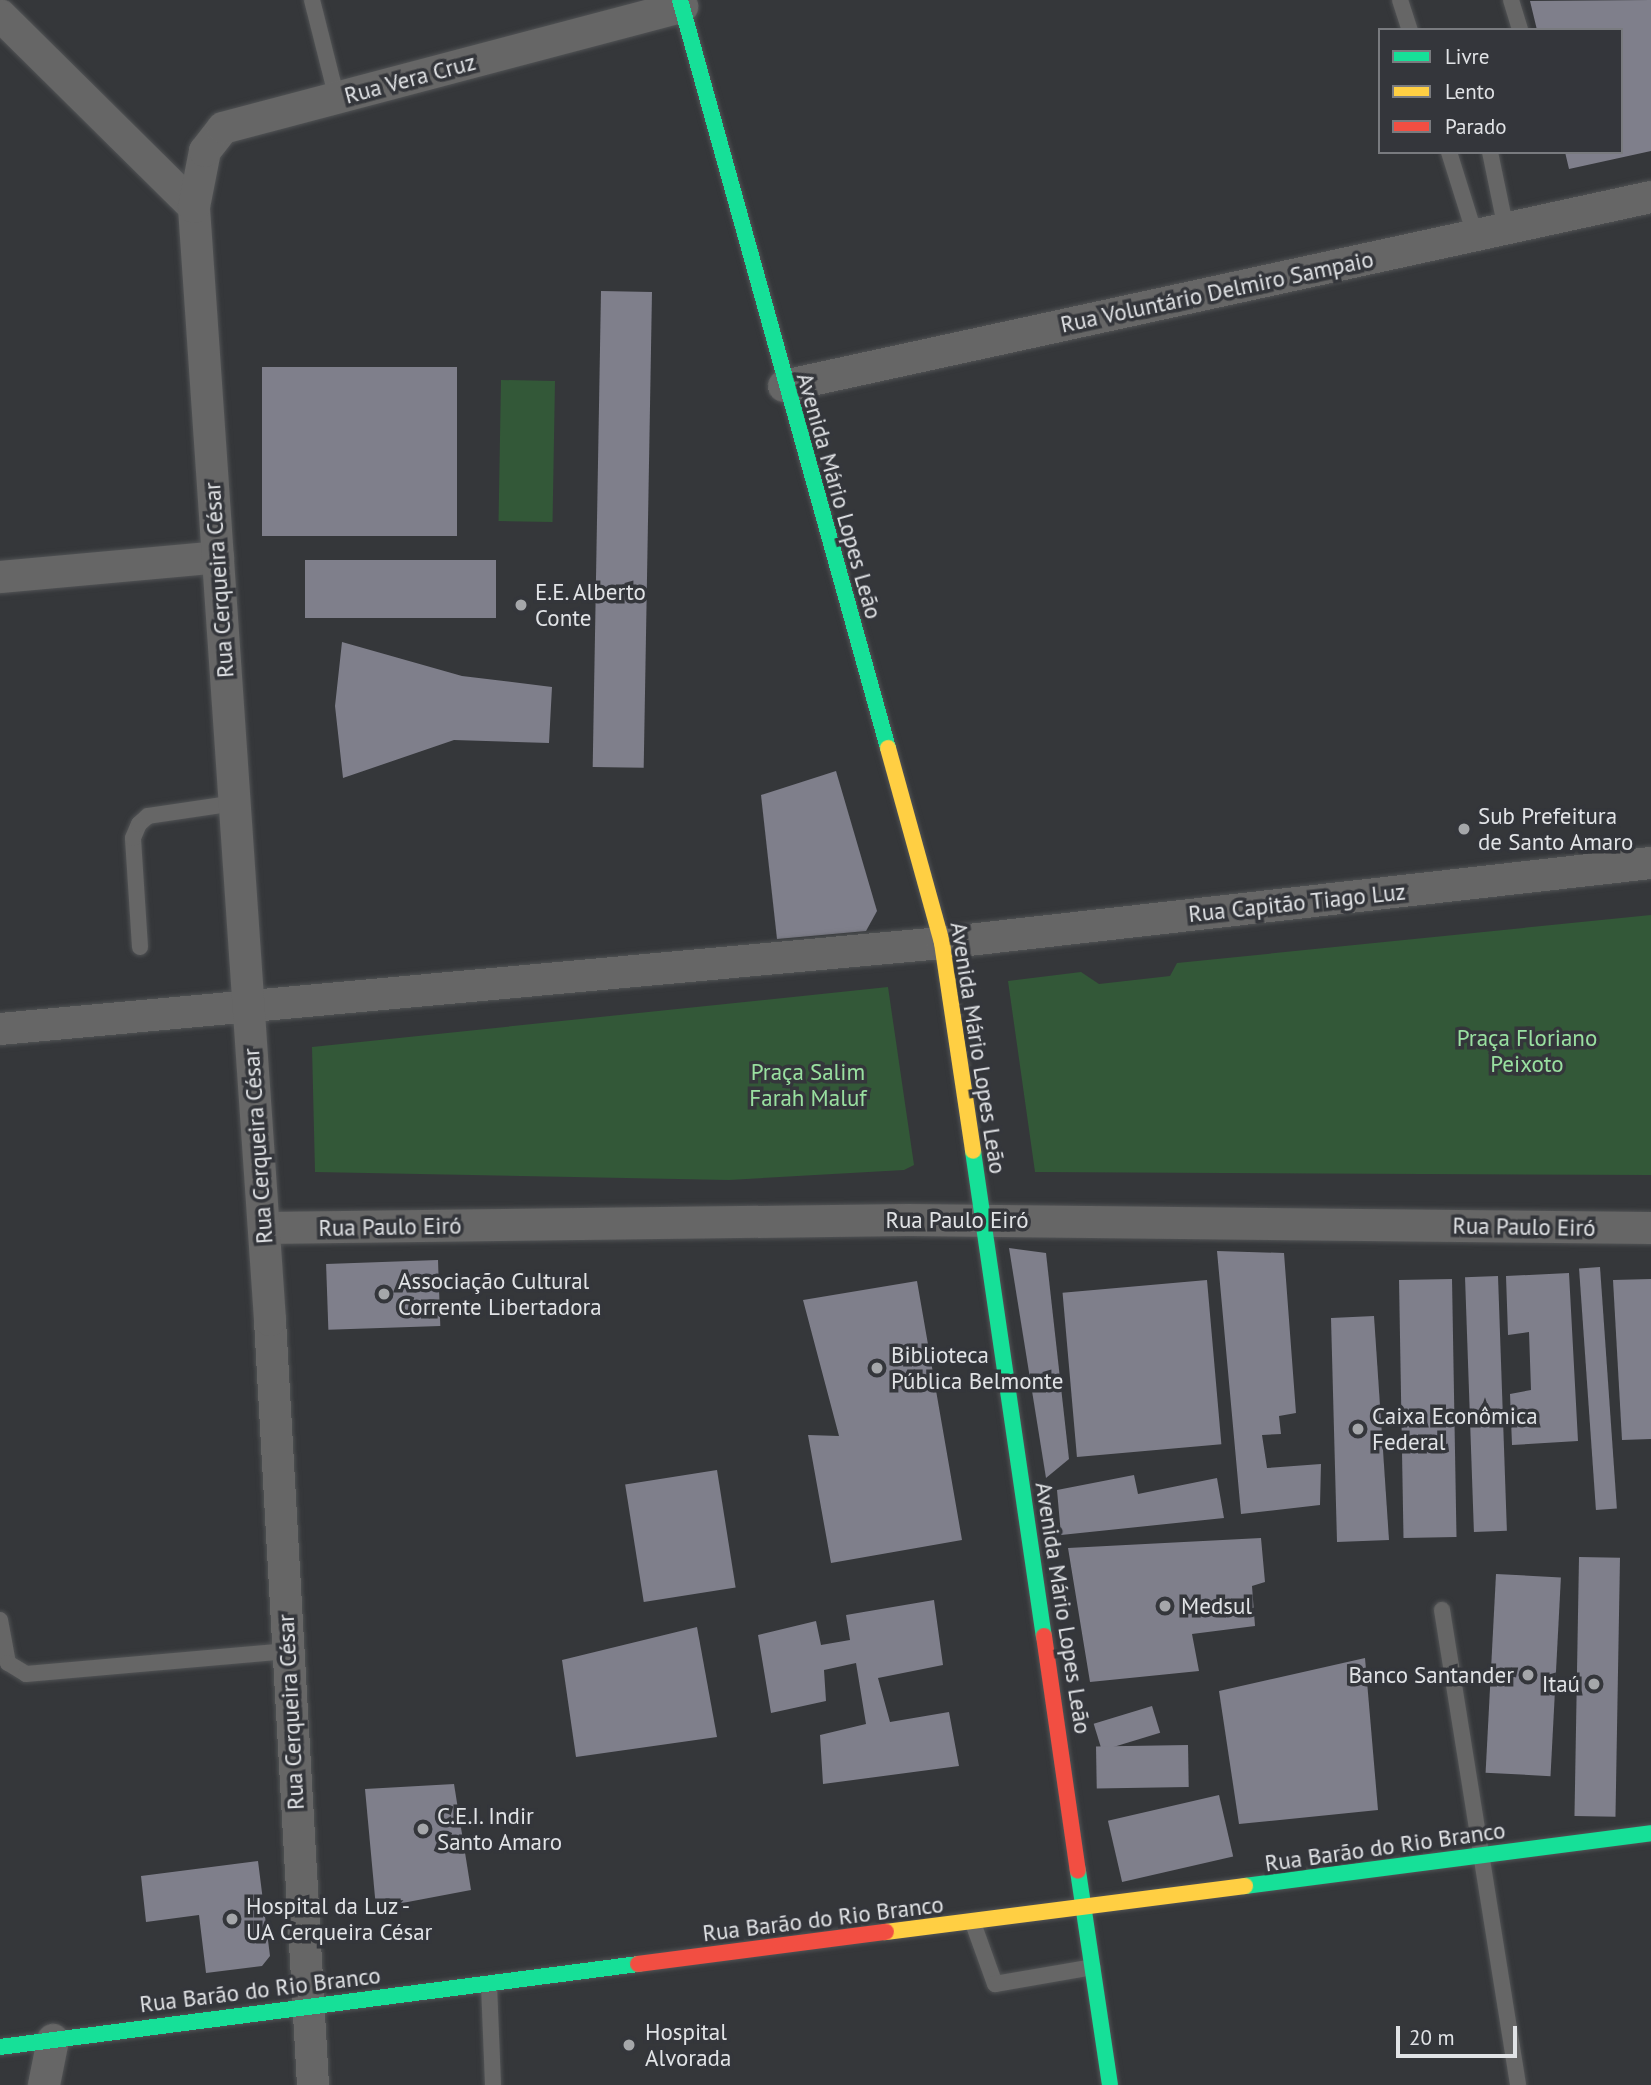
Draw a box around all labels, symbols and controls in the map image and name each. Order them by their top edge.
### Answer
legend [1378,28,1623,154]
text: Livre [1445,43,1489,70]
street label: Rua Vera Cruz [341,48,479,110]
text: Lento [1445,78,1495,105]
text: Parado [1445,113,1507,140]
street label: Rua Voluntário Delmiro Sampaio [1058,245,1376,339]
street label: Avenida Mário Lopes Leão [791,370,887,622]
street label: Rua Cerqueira César [198,481,240,679]
place label: E.E. Alberto Conte [535,578,648,632]
marker: E.E. Alberto Conte [513,597,529,613]
place label: Sub Prefeitura de Santo Amaro [1478,802,1634,856]
marker: Sub Prefeitura de Santo Amaro [1456,821,1472,837]
street label: Rua Capitão Tiago Luz [1187,878,1407,928]
street label: Avenida Mário Lopes Leão [944,920,1012,1176]
park label: Praça Floriano Peixoto [1457,1024,1597,1078]
street label: Rua Cerqueira César [237,1047,279,1245]
park label: Praça Salim Farah Maluf [749,1058,867,1112]
street label: Rua Paulo Eiró [885,1206,1029,1234]
street label: Rua Paulo Eiró [318,1212,462,1242]
street label: Rua Paulo Eiró [1452,1212,1596,1242]
place label: Associação Cultural Corrente Libertadora [398,1267,602,1321]
marker: Associação Cultural Corrente Libertadora [376,1286,392,1302]
place label: Biblioteca Pública Belmonte [891,1341,1063,1395]
marker: Biblioteca Pública Belmonte [869,1360,885,1376]
place label: Caixa Econômica Federal [1372,1402,1538,1456]
marker: Caixa Econômica Federal [1350,1421,1366,1437]
street label: Avenida Mário Lopes Leão [1029,1480,1097,1736]
place label: Medsul [1181,1592,1252,1620]
marker: Medsul [1155,1596,1175,1616]
street label: Rua Cerqueira César [272,1613,310,1811]
place label: Banco Santander [1348,1661,1514,1689]
marker: Banco Santander [1520,1667,1536,1683]
place label: Itaú [1542,1670,1580,1698]
marker: Itaú [1586,1676,1602,1692]
place label: C.E.I. Indir Santo Amaro [437,1802,563,1856]
street label: Rua Barão do Rio Branco [1263,1816,1507,1878]
marker: C.E.I. Indir Santo Amaro [415,1821,431,1837]
street label: Rua Barão do Rio Branco [701,1891,945,1947]
place label: Hospital da Luz - UA Cerqueira César [246,1892,433,1946]
marker: Hospital da Luz - UA Cerqueira César [224,1911,240,1927]
street label: Rua Barão do Rio Branco [138,1962,382,2018]
scale bar [1399,2011,1520,2056]
place label: Hospital Alvorada [645,2018,731,2072]
text: 20 m [1409,2024,1455,2051]
marker: Hospital Alvorada [619,2035,639,2055]

